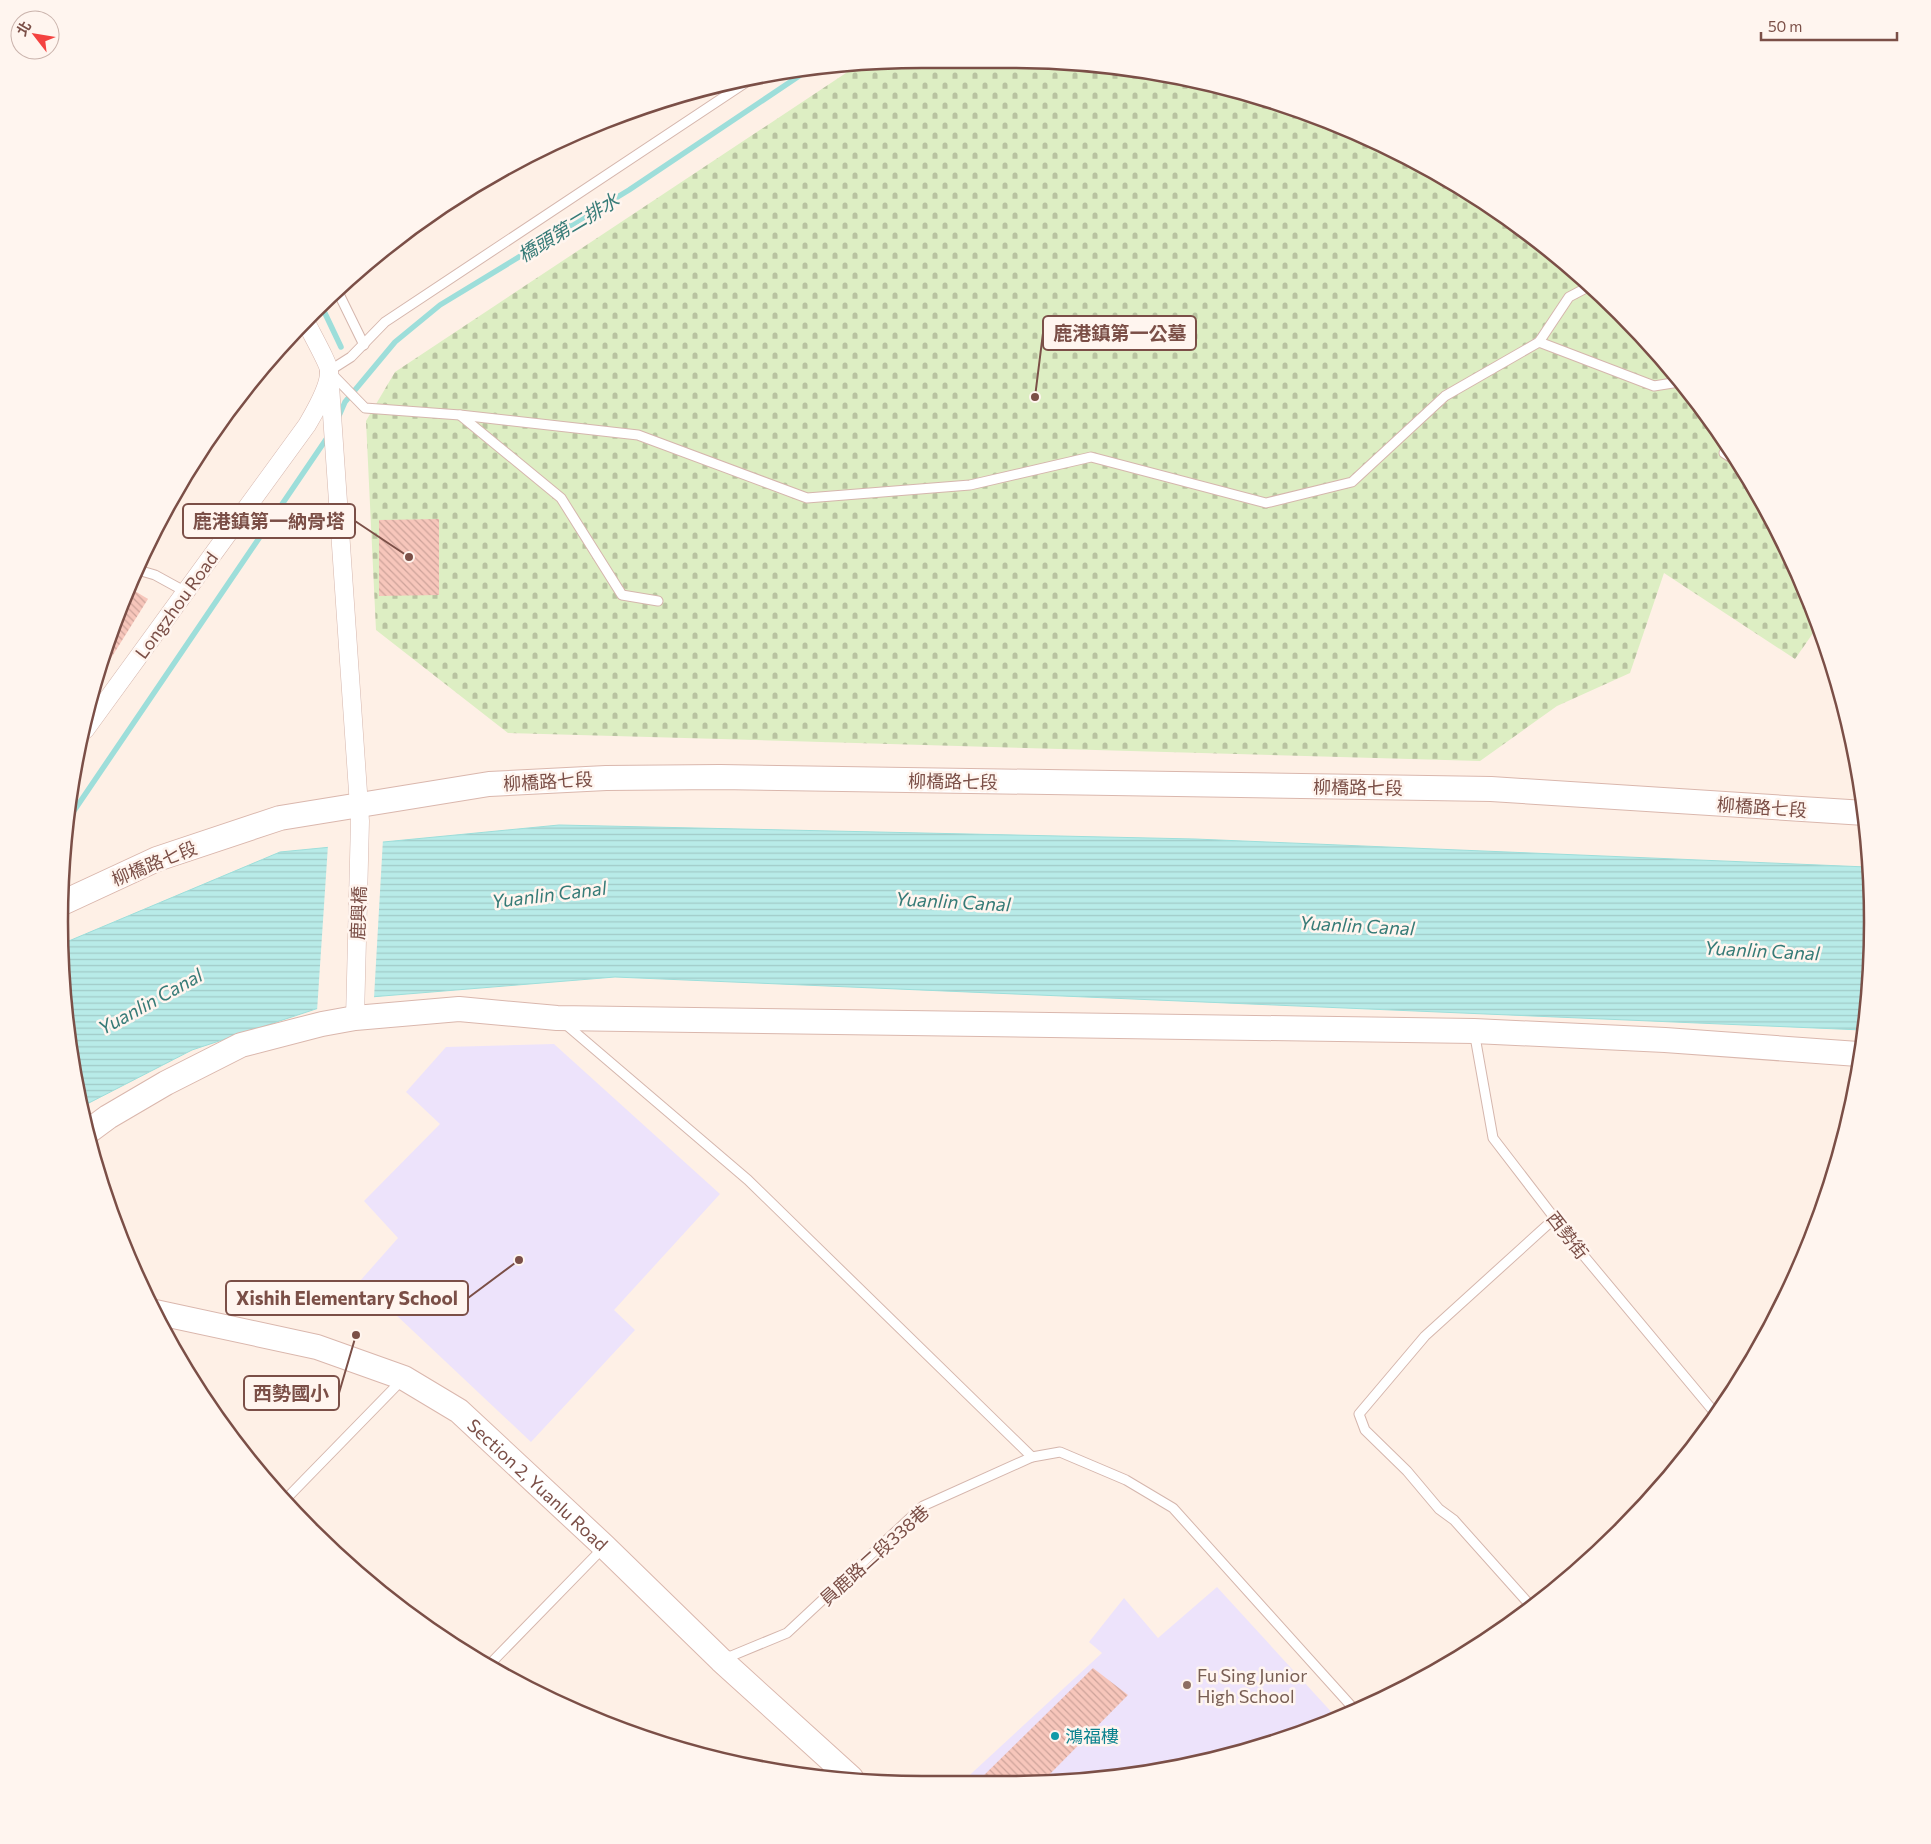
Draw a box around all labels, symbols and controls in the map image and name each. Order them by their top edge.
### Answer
north arrow [10,10,60,60]
scale bar [1761,10,1897,42]
text: 50 m [1768,17,1802,35]
text: 北 [13,18,34,38]
water label: 橋頭第二排水 [513,187,624,266]
callout: 鹿港鎮第一公墓 [1043,316,1196,350]
text: 鹿港鎮第一公墓 [1053,321,1187,344]
callout: 鹿港鎮第一納骨塔 [183,504,355,538]
text: 鹿港鎮第一納骨塔 [193,509,345,532]
street label: Longzhou Road [130,547,222,663]
street label: 柳橋路七段 [502,768,594,794]
street label: 柳橋路七段 [908,769,998,793]
street label: 柳橋路七段 [1313,775,1403,799]
street label: 柳橋路七段 [1716,793,1808,821]
street label: 柳橋路七段 [108,836,200,890]
water label: Yuanlin Canal [490,875,609,912]
street label: 鹿興橋 [346,886,370,940]
water label: Yuanlin Canal [895,886,1012,916]
water label: Yuanlin Canal [1299,910,1416,940]
water label: Yuanlin Canal [1704,935,1821,965]
water label: Yuanlin Canal [94,962,207,1039]
street label: 西勢街 [1543,1207,1593,1263]
callout: Xishih Elementary School [226,1281,468,1315]
text: Xishih Elementary School [236,1286,458,1309]
callout: 西勢國小 [244,1376,339,1410]
text: 西勢國小 [253,1381,329,1404]
street label: Section 2, Yuanlu Road [463,1414,613,1555]
street label: 員鹿路二段338巷 [815,1500,933,1610]
place label: Fu Sing Junior High School [1197,1664,1307,1707]
marker: Fu Sing Junior High School [1181,1679,1193,1691]
place label: 鴻福樓 [1065,1725,1119,1747]
marker: 鴻福樓 [1049,1730,1061,1742]

